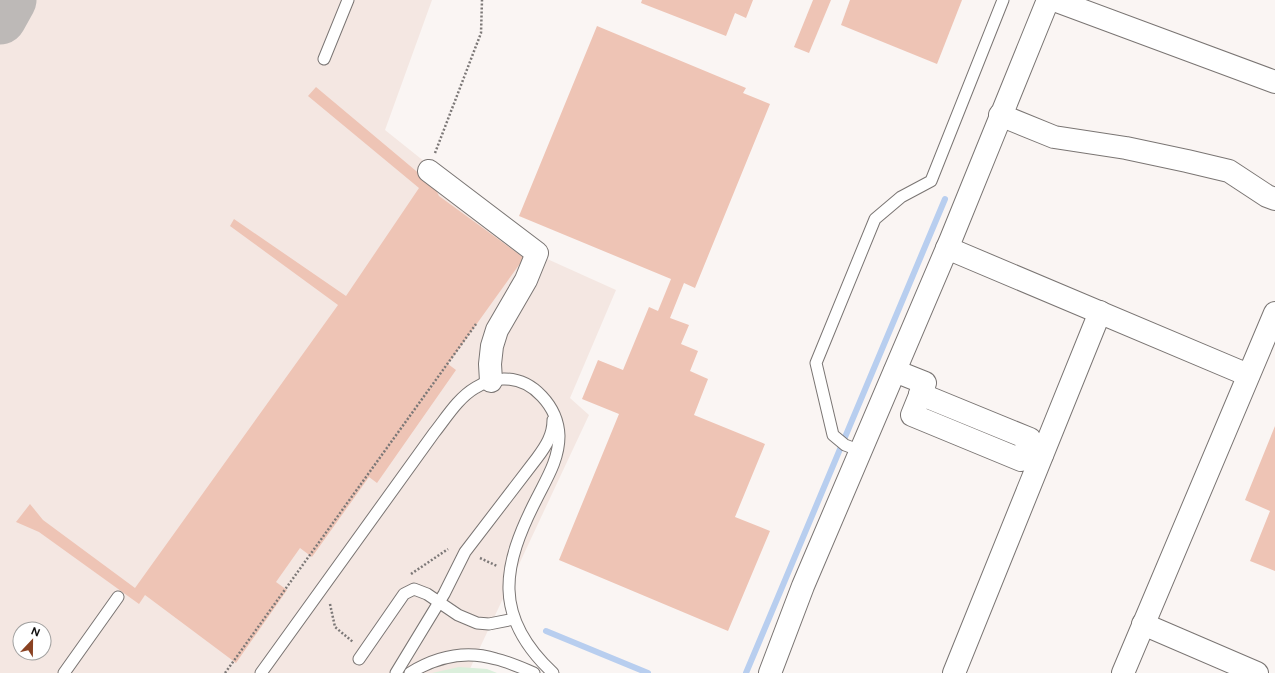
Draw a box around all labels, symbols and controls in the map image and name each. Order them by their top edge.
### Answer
north arrow [12,621,52,661]
text: N [29,625,42,640]

